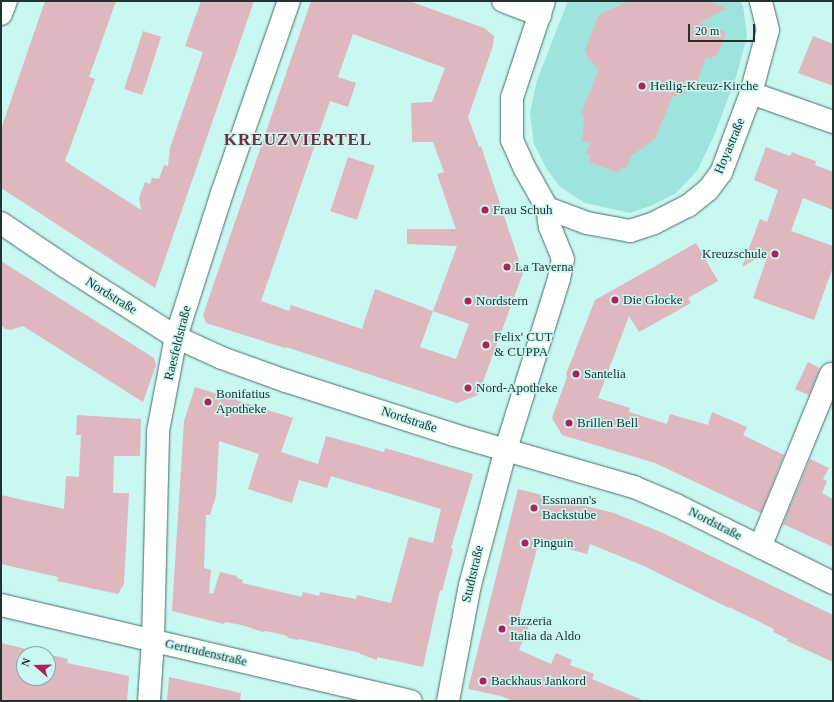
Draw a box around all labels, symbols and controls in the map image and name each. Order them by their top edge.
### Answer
scale bar [690,16,757,42]
text: 20 m [695,24,719,38]
place label: Heilig-Kreuz-Kirche [650,78,758,94]
marker: Heilig-Kreuz-Kirche [637,81,647,91]
street label: Hoyastraße [711,116,749,176]
district label: KREUZVIERTEL [224,130,372,150]
place label: Frau Schuh [493,202,553,218]
marker: Frau Schuh [480,205,490,215]
place label: Kreuzschule [702,246,767,262]
marker: Kreuzschule [770,249,780,259]
place label: La Taverna [515,259,574,275]
marker: La Taverna [502,262,512,272]
street label: Nordstraße [82,274,140,318]
place label: Die Glocke [623,292,683,308]
place label: Nordstern [476,293,528,309]
marker: Die Glocke [610,295,620,305]
marker: Nordstern [463,296,473,306]
street label: Raesfeldstraße [161,304,195,382]
place label: Felix' CUT & CUPPA [494,330,552,361]
marker: Felix' CUT & CUPPA [481,340,491,350]
place label: Santelia [584,366,626,382]
marker: Santelia [571,369,581,379]
place label: Nord-Apotheke [476,380,558,396]
marker: Nord-Apotheke [463,383,473,393]
place label: Bonifatius Apotheke [216,387,270,418]
marker: Bonifatius Apotheke [203,397,213,407]
street label: Nordstraße [379,404,439,436]
place label: Brillen Bell [577,415,638,431]
marker: Brillen Bell [564,418,574,428]
place label: Essmann's Backstube [542,493,596,524]
marker: Essmann's Backstube [529,503,539,513]
street label: Nordstraße [686,504,744,544]
place label: Pinguin [533,535,573,551]
marker: Pinguin [520,538,530,548]
street label: Studtstraße [459,544,487,604]
place label: Pizzeria Italia da Aldo [510,614,581,645]
marker: Pizzeria Italia da Aldo [497,624,507,634]
street label: Gertrudenstraße [163,636,249,670]
north arrow [16,646,56,686]
text: N [19,656,33,668]
place label: Backhaus Jankord [491,673,586,689]
marker: Backhaus Jankord [478,676,488,686]

